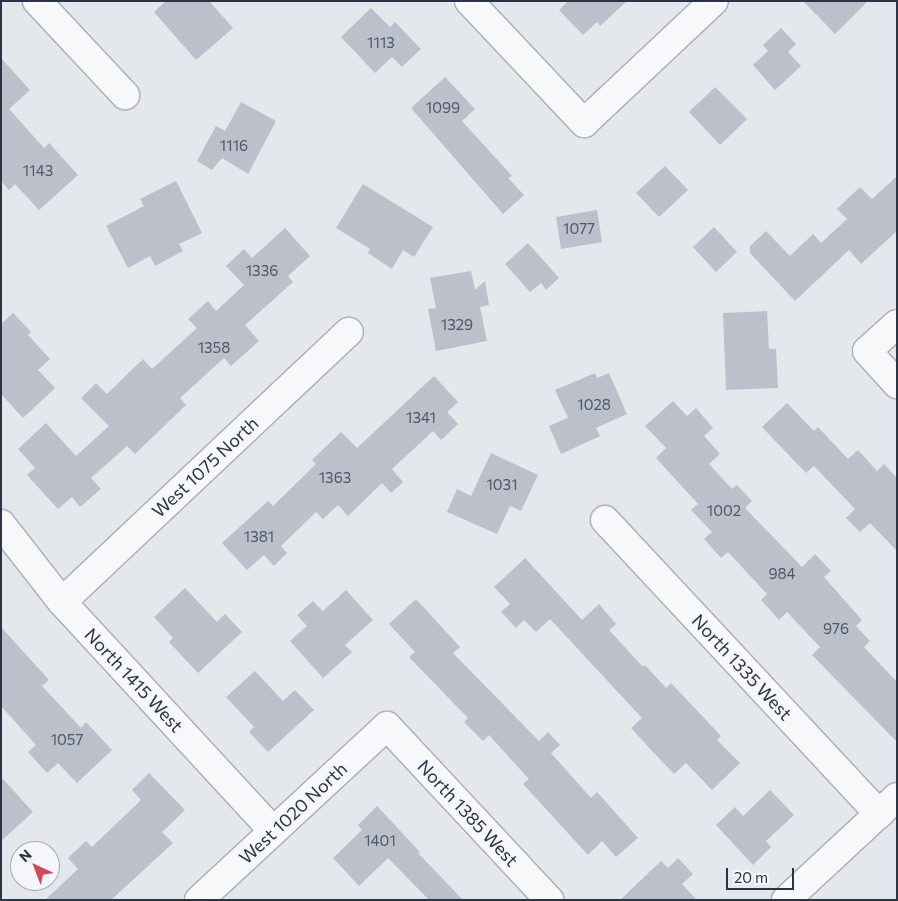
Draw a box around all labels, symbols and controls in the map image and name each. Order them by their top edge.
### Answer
house number: 1113 [367,34,395,52]
house number: 1099 [426,99,460,117]
house number: 1116 [220,137,248,155]
house number: 1143 [23,162,53,180]
house number: 1077 [563,220,595,238]
house number: 1336 [246,262,278,280]
house number: 1329 [441,316,473,334]
house number: 1358 [198,339,230,357]
house number: 1028 [577,396,611,414]
house number: 1341 [406,409,436,427]
street label: West 1075 North [147,412,263,522]
house number: 1363 [319,469,351,487]
house number: 1031 [486,476,518,494]
house number: 1002 [707,502,741,520]
house number: 1381 [244,528,274,546]
house number: 984 [768,565,796,583]
street label: North 1335 West [687,610,797,724]
house number: 976 [823,620,849,638]
street label: North 1415 West [80,624,188,736]
house number: 1057 [51,731,83,749]
street label: North 1385 West [413,755,523,871]
street label: West 1020 North [235,758,351,868]
house number: 1401 [364,832,396,850]
north arrow [10,841,60,891]
text: N [15,846,35,865]
scale bar [728,858,796,890]
text: 20 m [734,868,768,886]

